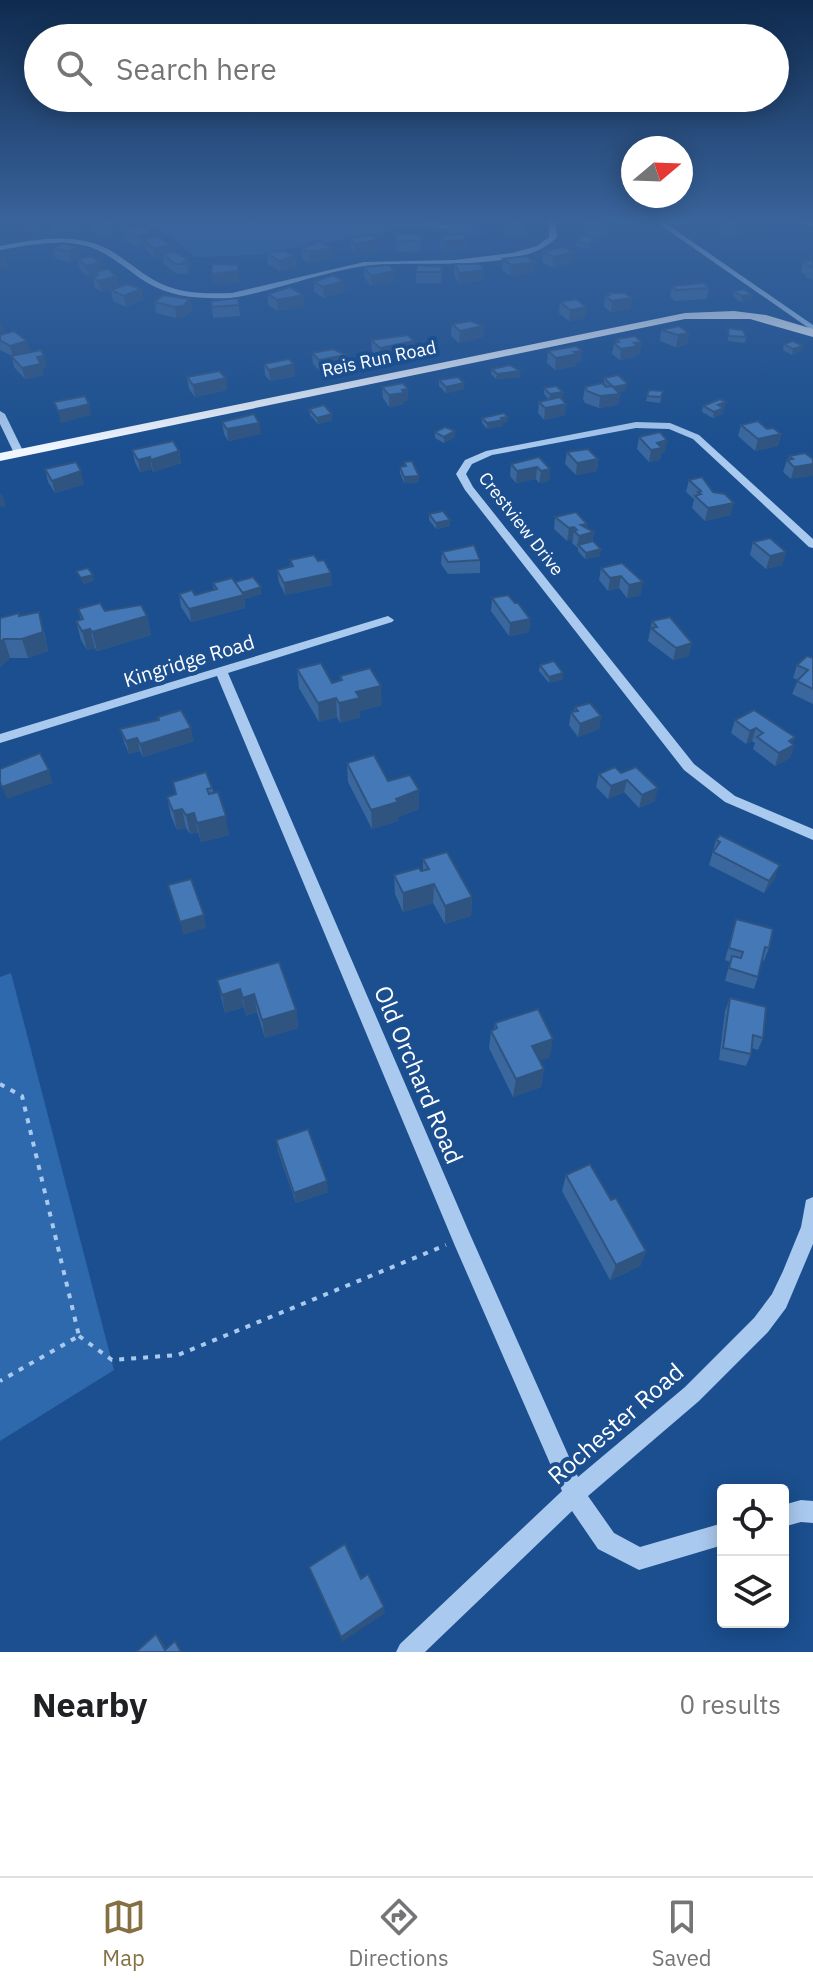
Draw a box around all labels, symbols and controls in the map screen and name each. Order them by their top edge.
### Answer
search box [24,24,789,112]
icon: search [52,46,96,90]
text: Search here [116,49,277,88]
north arrow [621,136,693,208]
street label: Reis Run Road [320,335,438,382]
street label: Crestview Drive [474,467,569,580]
street label: Kingridge Road [120,628,258,693]
street label: Old Orchard Road [367,981,471,1169]
street label: Rochester Road [541,1355,690,1491]
map controls [717,1484,789,1628]
button: locate [717,1484,789,1556]
button: layers [717,1556,789,1628]
text: Nearby [32,1682,147,1726]
text: 0 results [679,1687,781,1721]
tab: Map [102,1895,146,1972]
tab: Directions [349,1895,449,1972]
tab: Saved [652,1895,711,1972]

